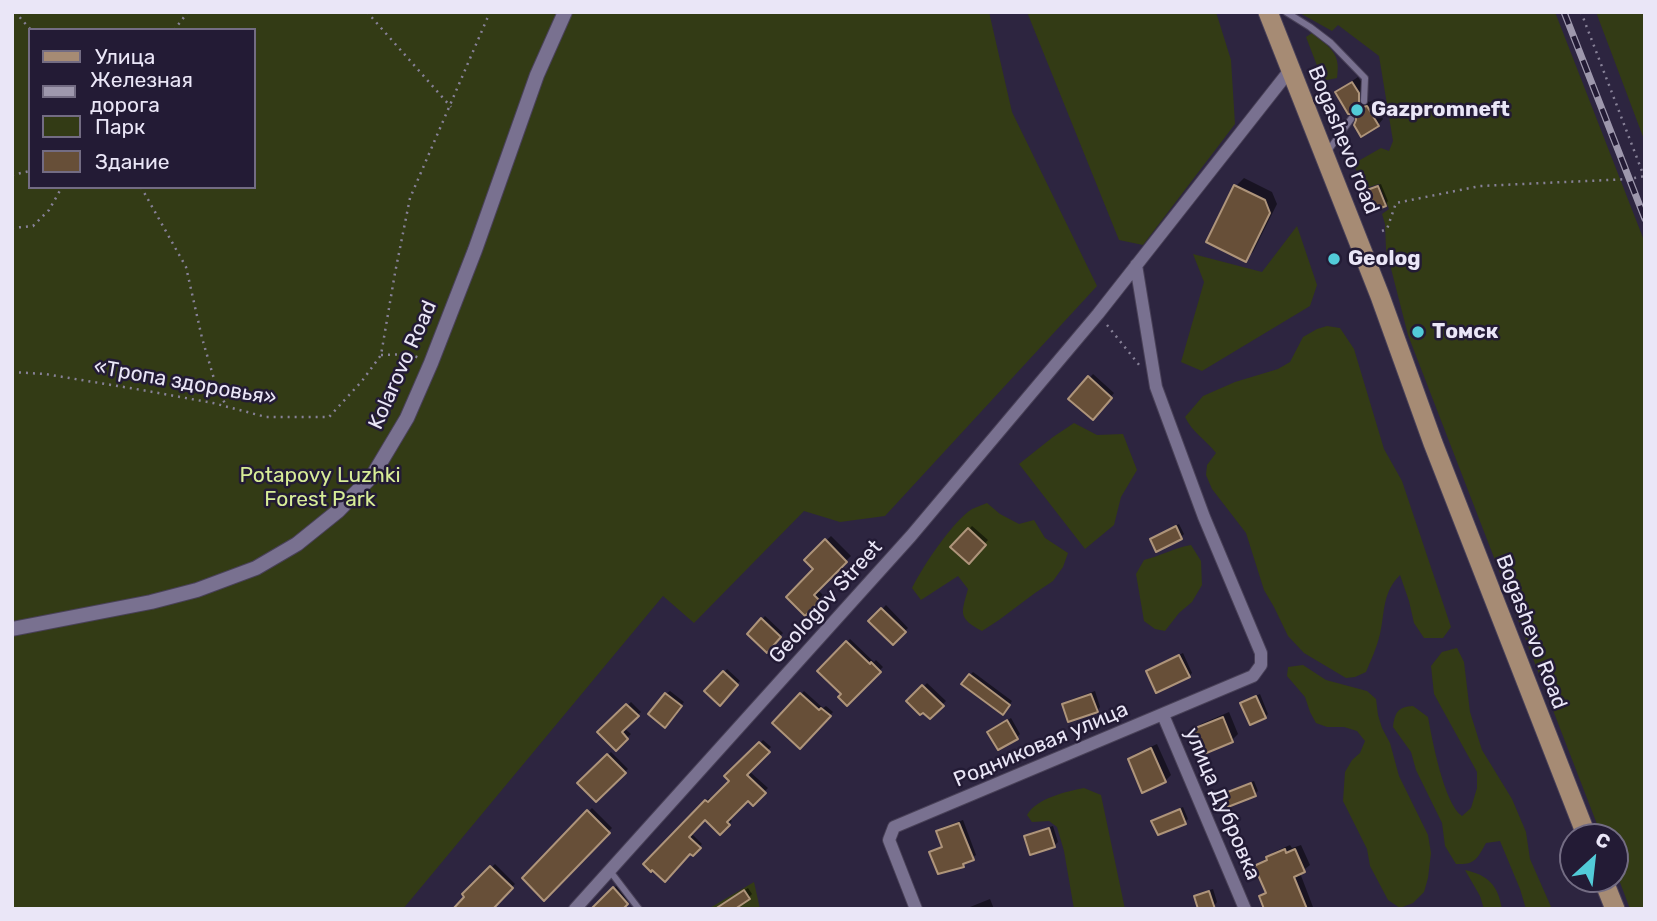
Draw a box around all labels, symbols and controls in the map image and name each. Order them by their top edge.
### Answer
legend [28,28,256,189]
text: Улица [95,44,155,69]
street label: Bogashevo road [1302,62,1384,218]
text: Железная дорога [90,67,193,117]
place label: Gazpromneft [1371,97,1510,123]
marker: Gazpromneft [1349,102,1365,118]
text: Парк [95,114,145,139]
text: Здание [95,149,170,174]
place label: Geolog [1348,246,1421,272]
marker: Geolog [1326,251,1342,267]
street label: Kolarovo Road [363,297,443,433]
place label: Томск [1432,319,1498,345]
marker: Томск [1410,324,1426,340]
street label: «Тропа здоровья» [92,355,278,411]
park label: Potapovy Luzhki Forest Park [239,463,401,513]
street label: Geologov Street [764,535,888,669]
street label: Bogashevo Road [1490,551,1572,713]
street label: Родниковая улица [950,697,1132,793]
street label: улица Дубровка [1178,724,1266,884]
north arrow [1559,823,1629,893]
text: С [1592,827,1614,854]

